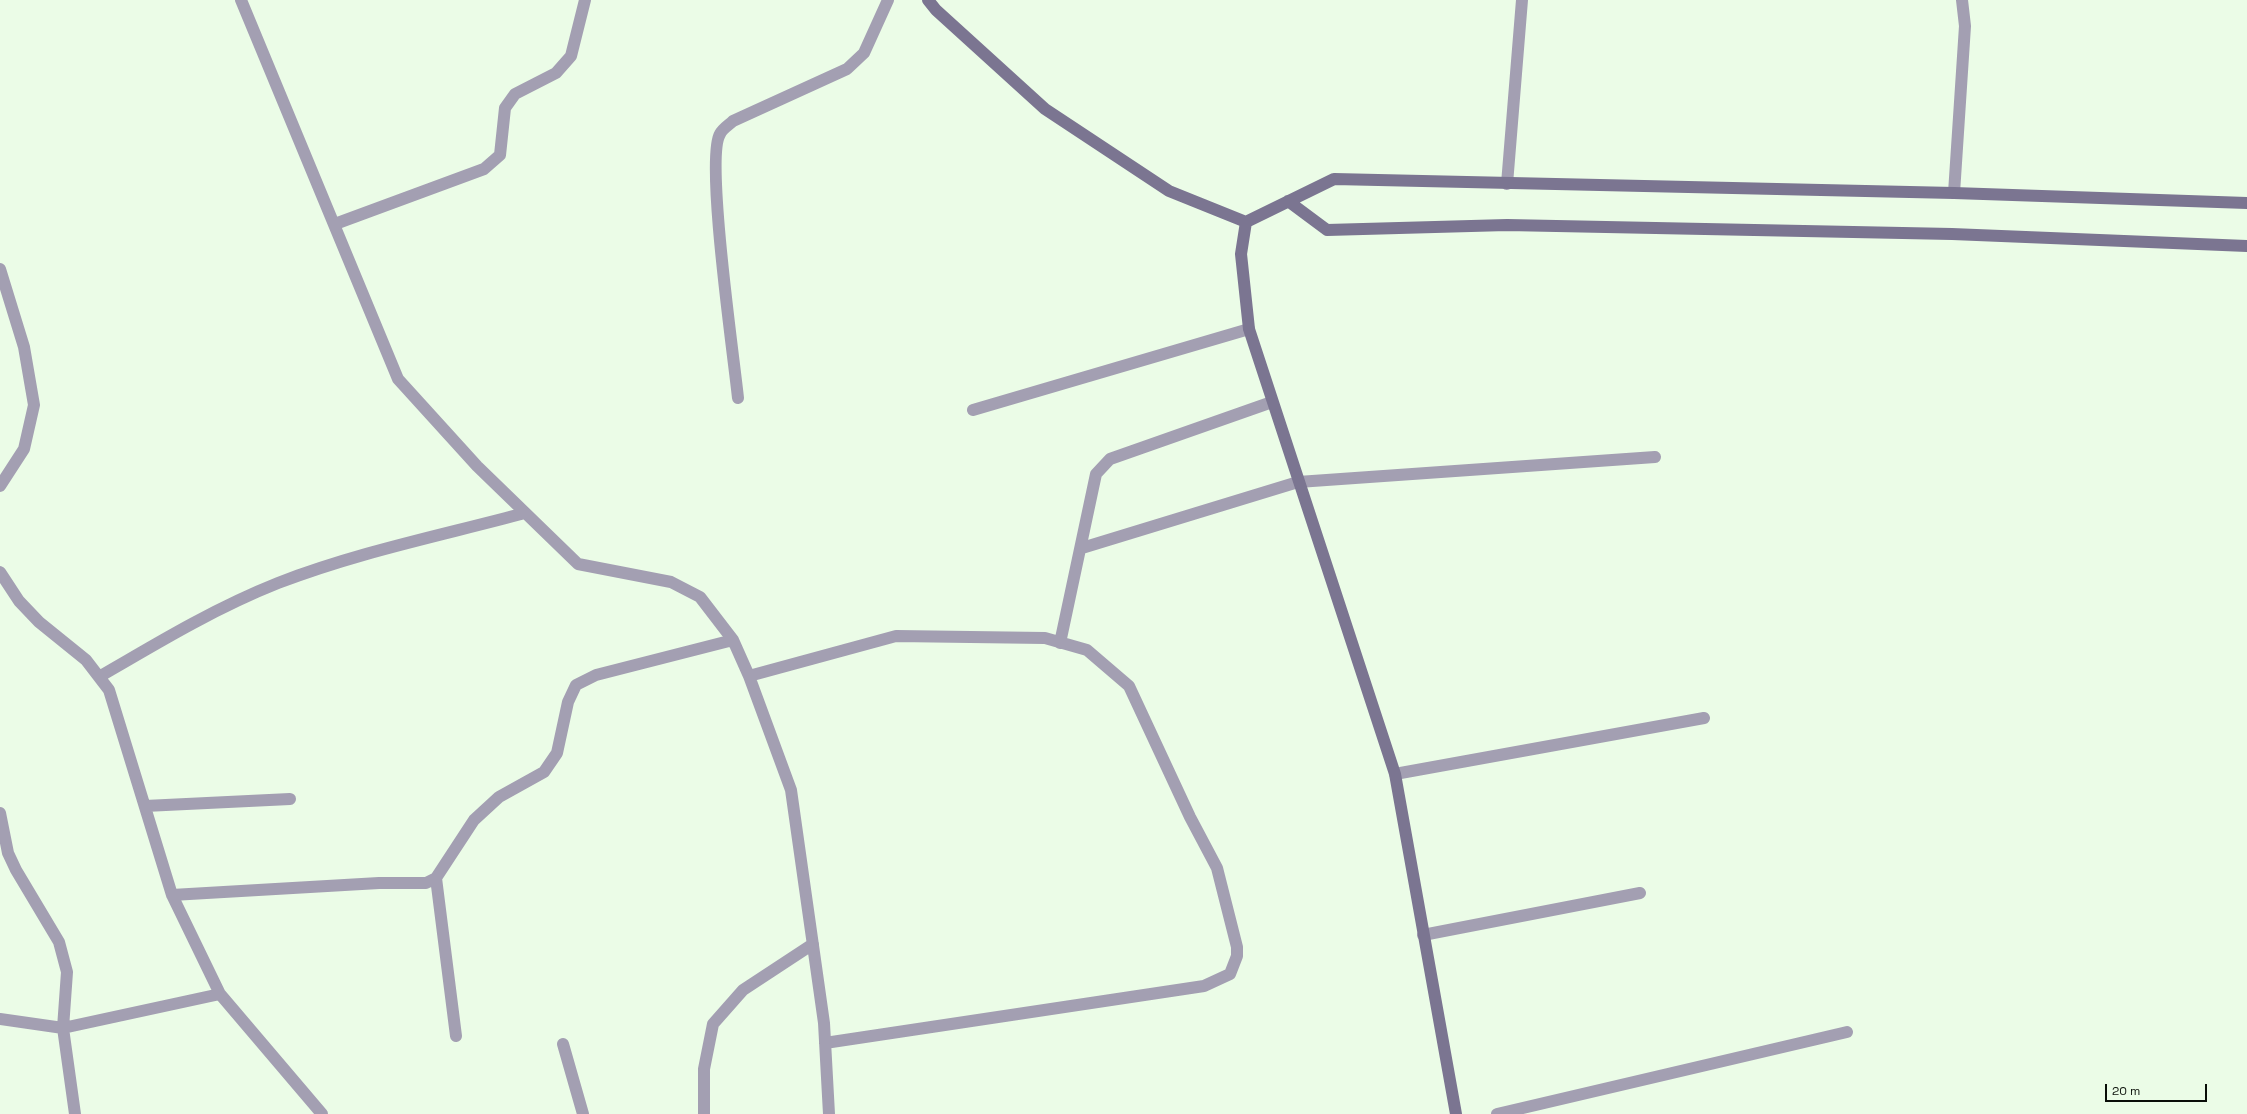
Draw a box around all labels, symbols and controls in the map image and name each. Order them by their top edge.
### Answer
scale bar [2107,1076,2209,1102]
text: 20 m [2112,1083,2140,1099]

